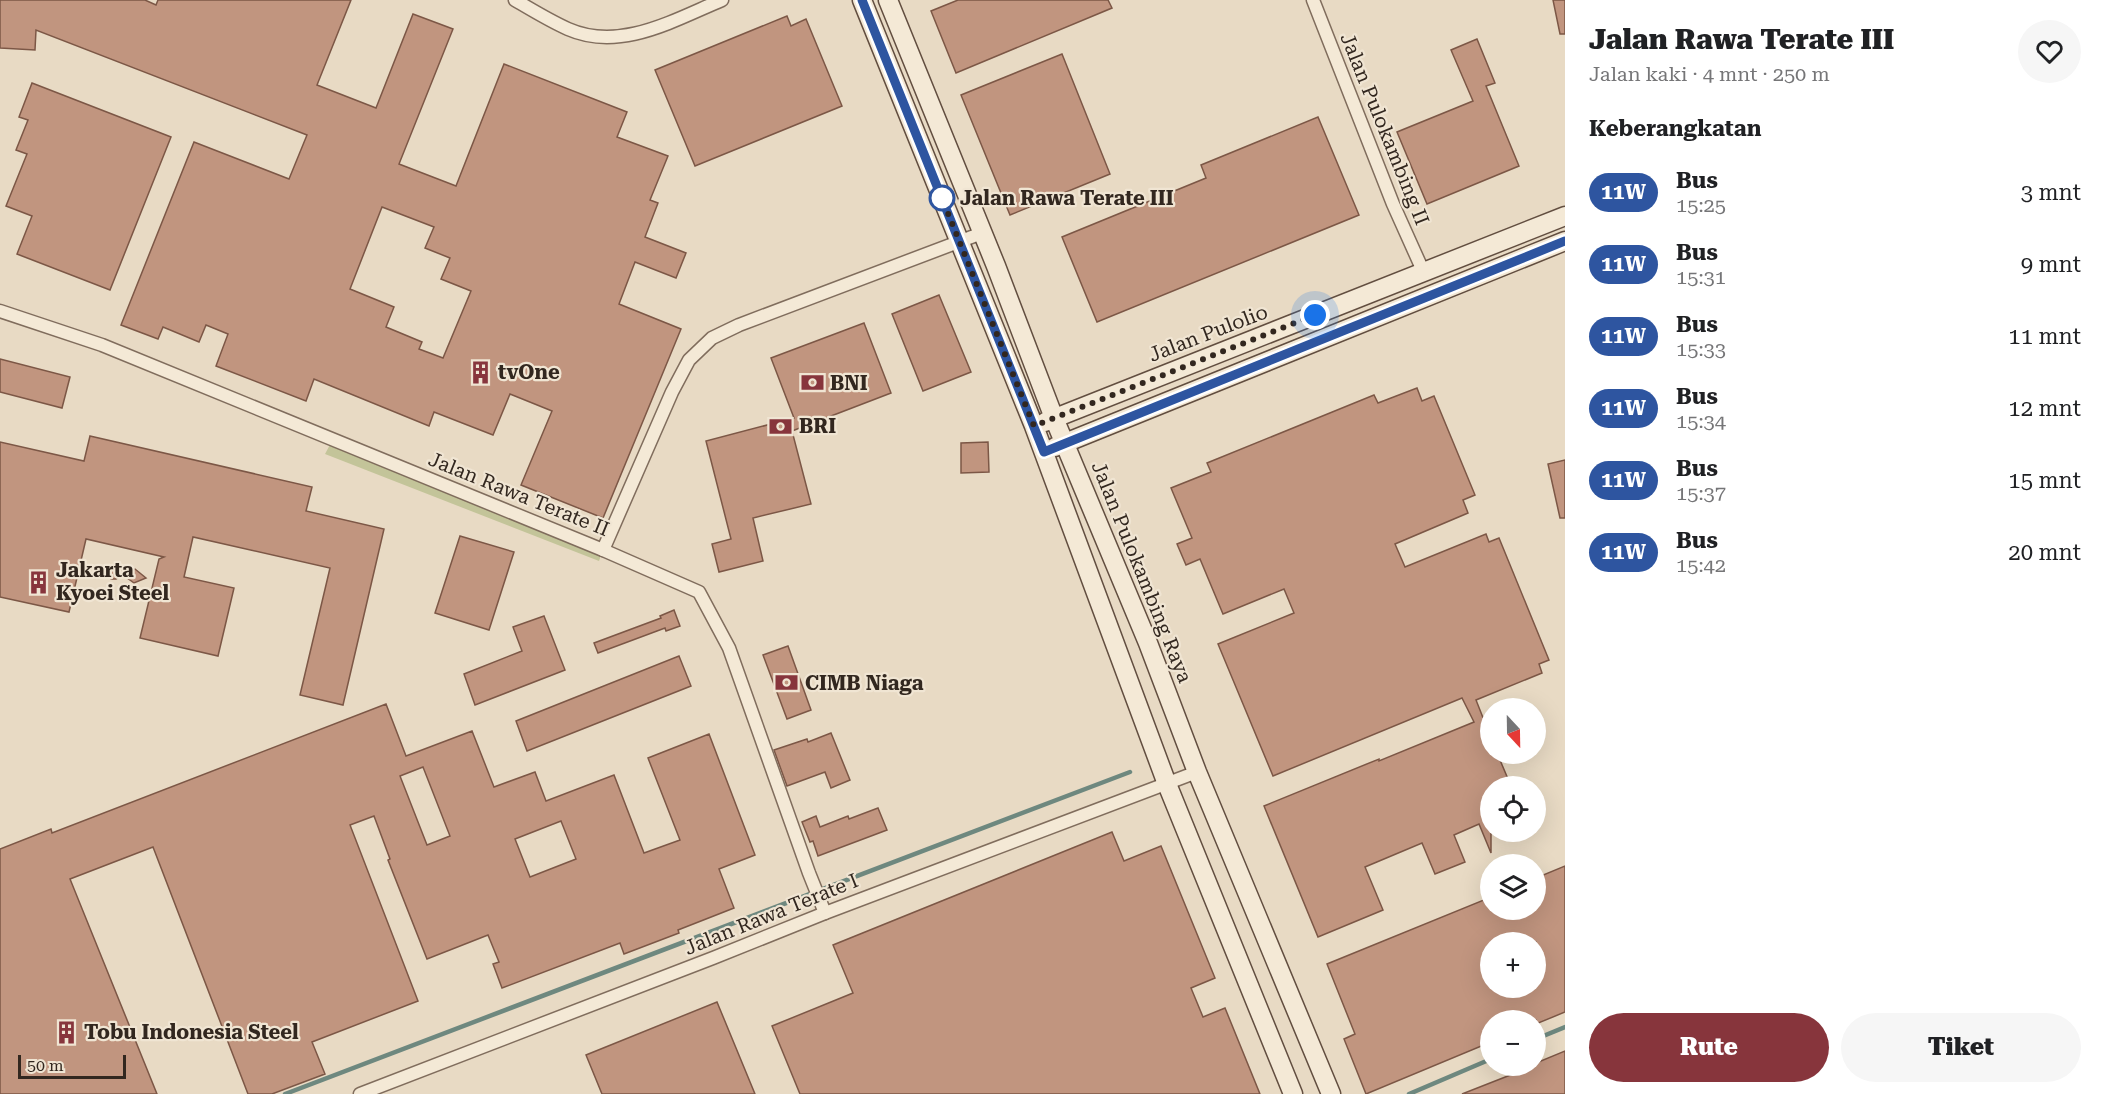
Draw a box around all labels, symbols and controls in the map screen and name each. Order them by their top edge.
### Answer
button: heart [2018,20,2081,83]
text: Jalan Rawa Terate III [1589,23,1894,56]
street label: Jalan Pulokambing II [1335,29,1435,229]
text: Jalan kaki · 4 mnt · 250 m [1589,62,1830,86]
text: Keberangkatan [1589,116,1761,141]
text: Bus [1676,168,1718,193]
text: 11W [1601,180,1646,204]
text: 3 mnt [2021,180,2081,205]
marker: Jalan Rawa Terate III [929,185,955,211]
place label: Jalan Rawa Terate III [960,186,1174,210]
text: 15:25 [1676,193,1726,217]
text: Bus [1676,240,1718,265]
text: 11W [1601,252,1646,276]
text: 9 mnt [2021,252,2081,277]
text: 15:31 [1676,265,1726,289]
street label: Jalan Pulolio [1145,299,1271,367]
your location [1300,300,1330,330]
text: Bus [1676,312,1718,337]
text: 11W [1601,324,1646,348]
text: 11 mnt [2008,324,2081,349]
text: 15:33 [1676,337,1726,361]
building icon: tvOne [467,359,493,385]
place label: tvOne [498,360,560,384]
bank icon: BNI [799,370,825,396]
place label: BNI [830,371,868,395]
text: Bus [1676,384,1718,409]
text: 11W [1601,396,1646,420]
text: 12 mnt [2008,396,2081,421]
text: 15:34 [1676,409,1726,433]
bank icon: BRI [768,413,794,439]
place label: BRI [799,414,836,438]
street label: Jalan Rawa Terate II [425,447,613,541]
text: Bus [1676,456,1718,481]
street label: Jalan Pulokambing Raya [1087,458,1197,686]
text: 11W [1601,468,1646,492]
text: 15 mnt [2008,468,2081,493]
text: 15:37 [1676,481,1726,505]
text: Bus [1676,528,1718,553]
text: 11W [1601,540,1646,564]
text: 20 mnt [2008,540,2081,565]
text: 15:42 [1676,553,1726,577]
place label: Jakarta Kyoei Steel [56,558,170,605]
building icon: Jakarta Kyoei Steel [25,569,51,595]
bank icon: CIMB Niaga [774,670,800,696]
place label: CIMB Niaga [805,671,924,695]
north arrow [1480,698,1546,764]
map controls [1480,698,1546,1076]
button: locate [1480,776,1546,842]
button: layers [1480,854,1546,920]
street label: Jalan Rawa Terate I [681,868,861,960]
button: + [1480,932,1546,998]
button: − [1480,1010,1546,1076]
button: Rute [1589,1013,1829,1082]
button: Tiket [1841,1013,2081,1082]
building icon: Tobu Indonesia Steel [53,1019,79,1045]
place label: Tobu Indonesia Steel [84,1020,299,1044]
scale bar [18,1052,126,1080]
text: 50 m [27,1056,64,1075]

